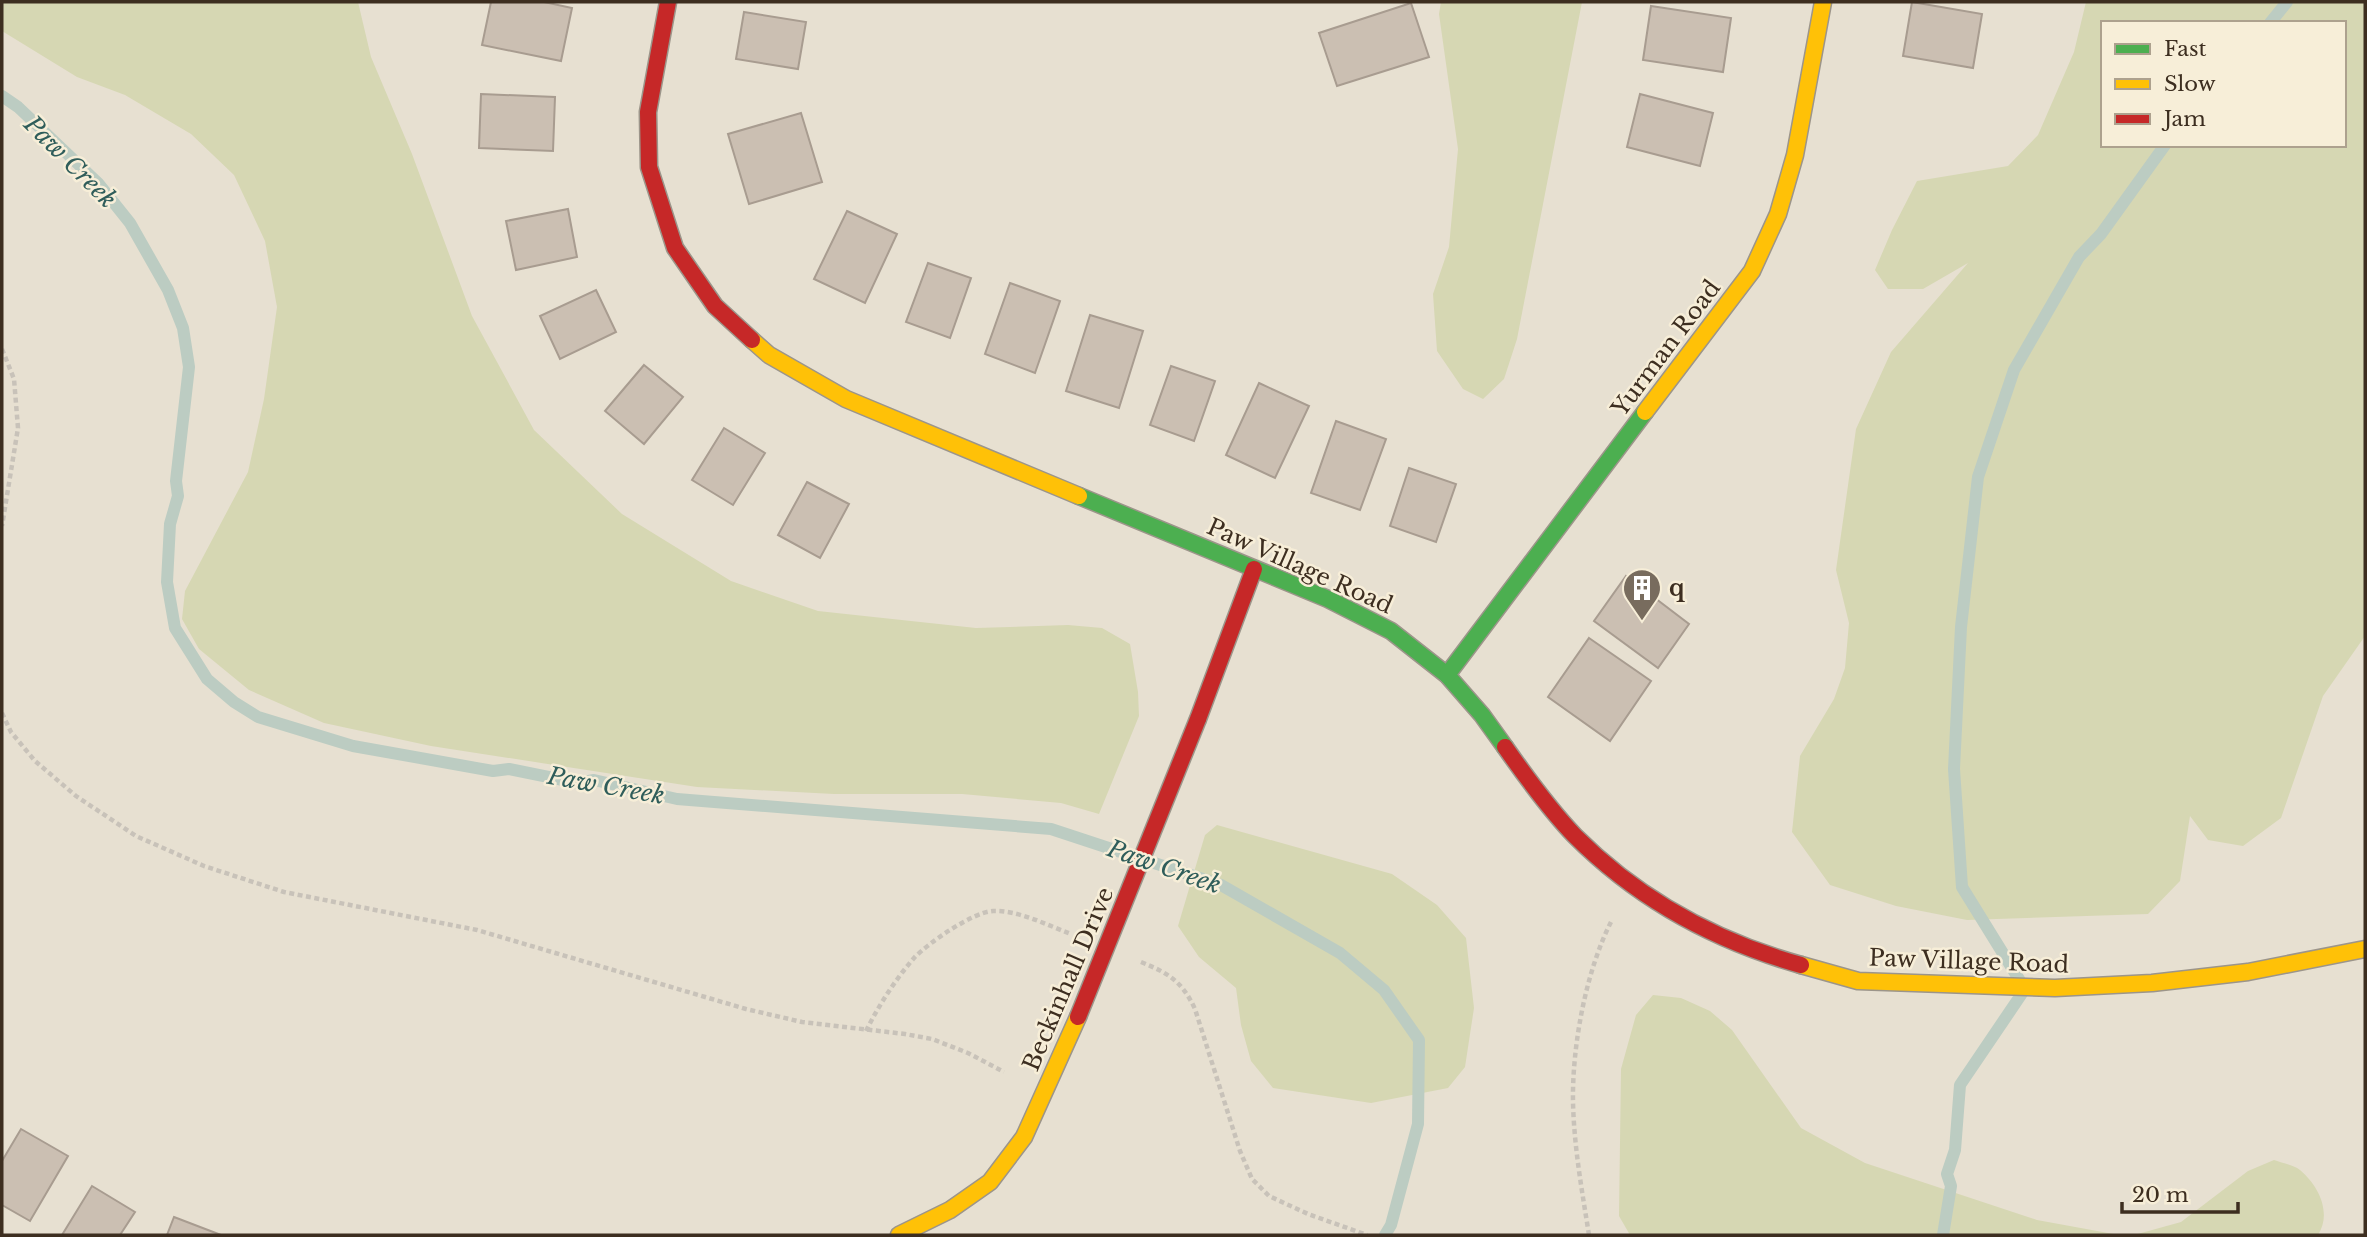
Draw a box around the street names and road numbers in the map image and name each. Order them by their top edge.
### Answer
street label: Yurman Road [1605,274,1726,422]
street label: Paw Village Road [1203,512,1397,620]
street label: Beckinhall Drive [1017,883,1119,1075]
street label: Paw Village Road [1868,944,2070,978]

